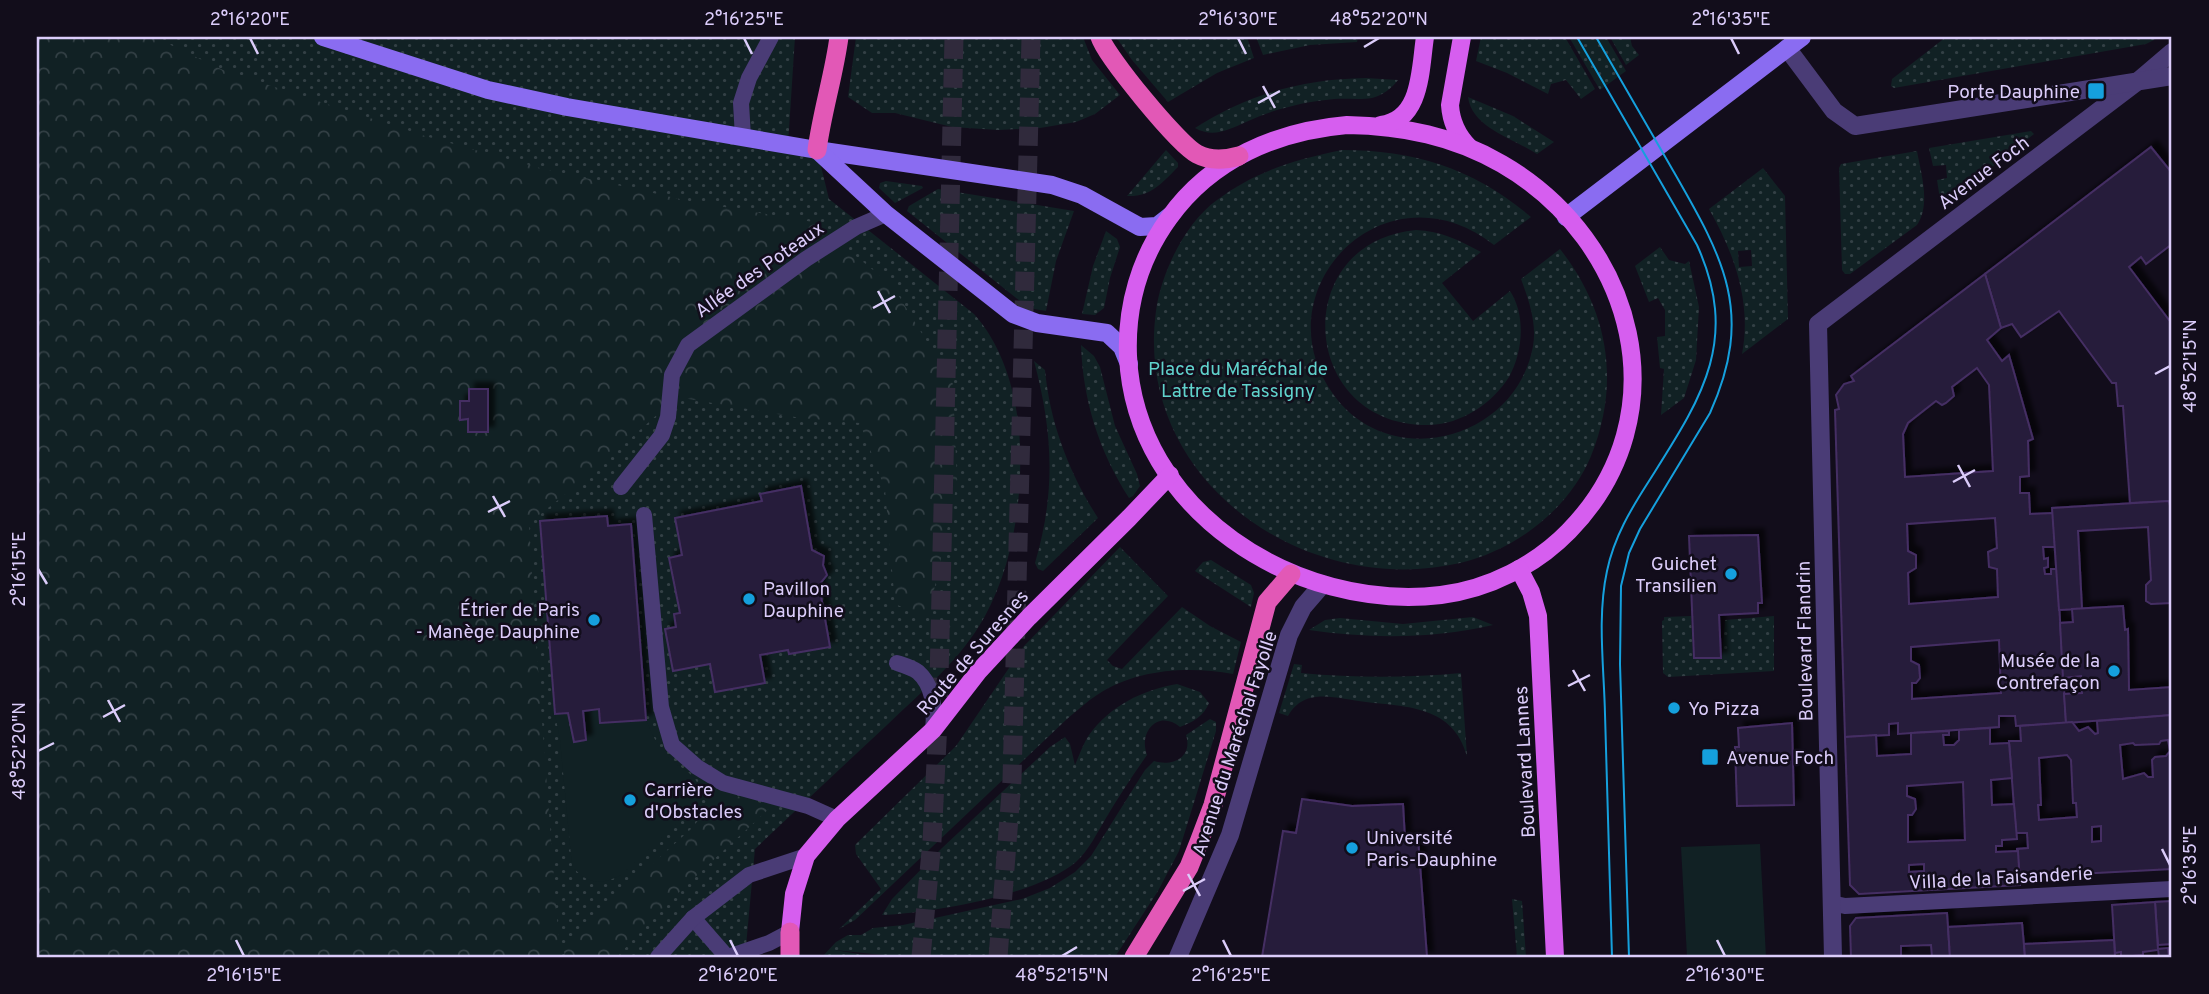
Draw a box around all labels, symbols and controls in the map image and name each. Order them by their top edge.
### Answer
text: 2°16'20"E [210,9,290,32]
text: 2°16'25"E [704,9,784,32]
text: 2°16'30"E [1198,9,1278,32]
text: 48°52'20"N [1330,9,1428,32]
text: 2°16'35"E [1691,9,1771,32]
place label: Porte Dauphine [1947,81,2080,105]
marker: Porte Dauphine [2086,81,2106,101]
street label: Avenue Foch [1934,131,2035,216]
street label: Allée des Poteaux [691,217,829,324]
text: 48°52'15"N [2180,319,2203,413]
park label: Place du Maréchal de Lattre de Tassigny [1148,358,1328,404]
text: 2°16'15"E [9,531,32,607]
place label: Guichet Transilien [1635,553,1717,599]
street label: Boulevard Flandrin [1793,560,1819,722]
marker: Guichet Transilien [1723,566,1739,582]
place label: Pavillon Dauphine [763,578,844,624]
street label: Route de Suresnes [912,586,1035,721]
marker: Pavillon Dauphine [741,591,757,607]
place label: Étrier de Paris - Manège Dauphine [415,598,580,645]
marker: Étrier de Paris - Manège Dauphine [586,612,602,628]
street label: Avenue du Maréchal Fayolle [1188,628,1284,859]
place label: Musée de la Contrefaçon [1996,650,2100,696]
marker: Musée de la Contrefaçon [2106,663,2122,679]
street label: Boulevard Lannes [1510,685,1542,838]
place label: Yo Pizza [1688,698,1759,722]
marker: Yo Pizza [1666,700,1682,716]
text: 48°52'20"N [9,702,32,800]
marker: Avenue Foch [1700,747,1720,767]
place label: Avenue Foch [1726,747,1834,771]
place label: Carrière d'Obstacles [644,779,743,825]
marker: Carrière d'Obstacles [622,792,638,808]
text: 2°16'35"E [2180,825,2203,905]
place label: Université Paris-Dauphine [1366,827,1497,873]
marker: Université Paris-Dauphine [1344,840,1360,856]
street label: Villa de la Faisanderie [1909,862,2094,896]
text: 2°16'15"E [206,965,282,988]
text: 2°16'20"E [698,965,778,988]
text: 48°52'15"N [1015,965,1109,988]
text: 2°16'25"E [1191,965,1271,988]
text: 2°16'30"E [1685,965,1765,988]

